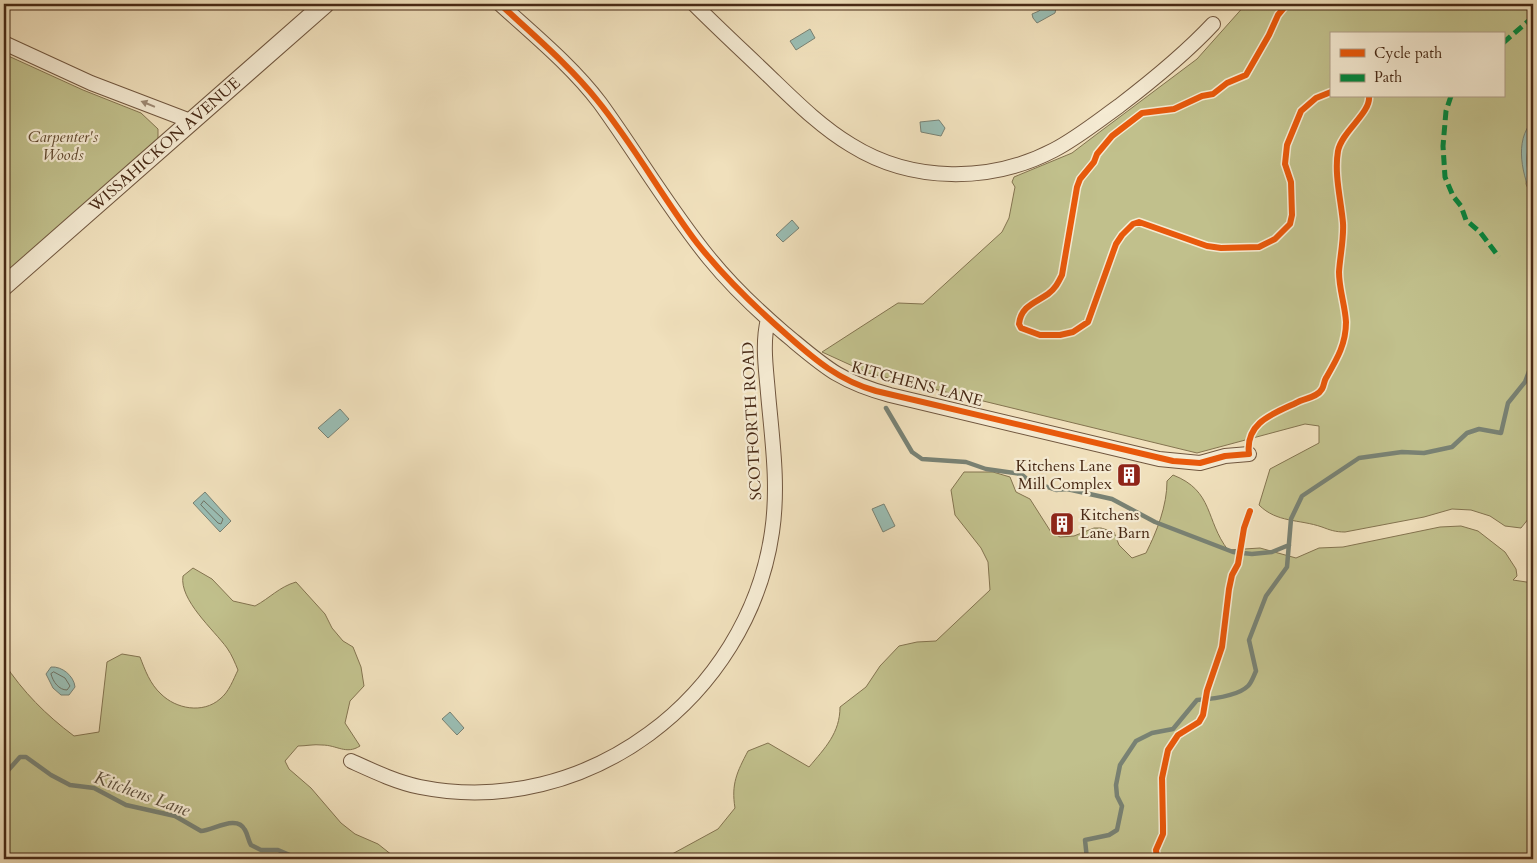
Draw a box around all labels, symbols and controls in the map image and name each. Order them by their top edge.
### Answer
legend [1330,32,1504,98]
text: Cycle path [1374,43,1443,63]
text: Path [1374,67,1403,87]
street label: WISSAHICKON AVENUE [84,72,245,218]
one-way arrow [140,100,155,107]
park label: Carpenter's Woods [28,126,99,166]
street label: SCOTFORTH ROAD [737,341,767,501]
street label: KITCHENS LANE [849,356,985,412]
place label: Kitchens Lane Mill Complex [1016,455,1112,495]
building icon: Kitchens Lane Mill Complex [1116,462,1142,488]
place label: Kitchens Lane Barn [1080,504,1150,544]
building icon: Kitchens Lane Barn [1049,511,1075,537]
water label: Kitchens Lane [91,765,194,823]

